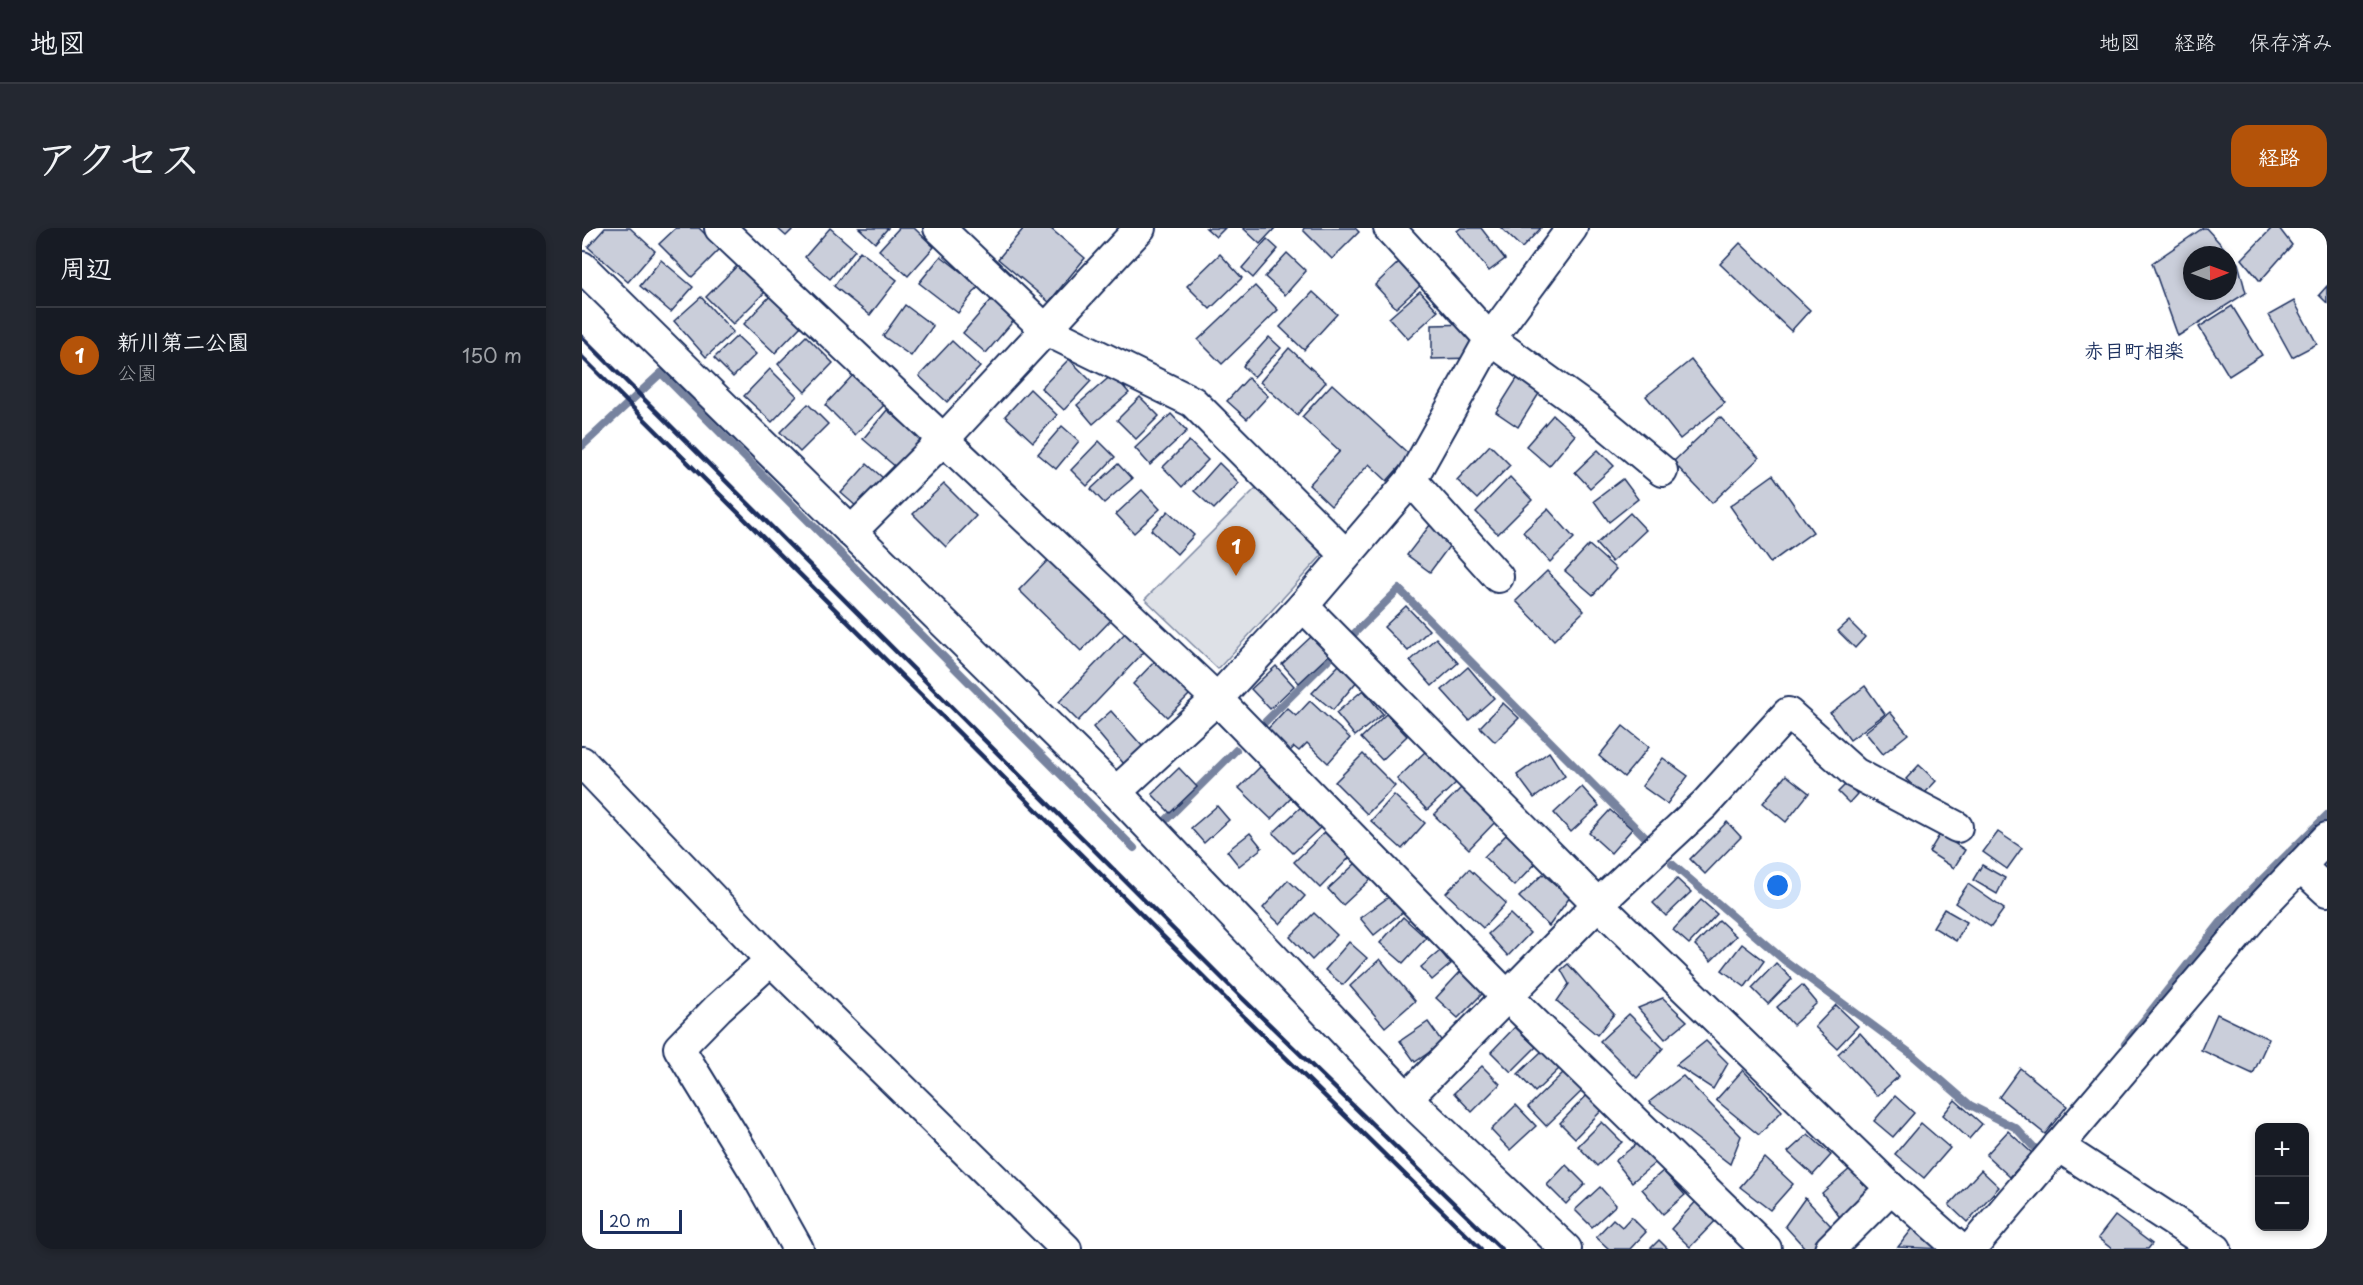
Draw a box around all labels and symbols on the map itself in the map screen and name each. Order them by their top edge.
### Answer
north arrow [2183,246,2237,300]
district label: 赤目町相楽 [2084,335,2184,365]
pin: 1 [1216,526,1256,576]
your location [1763,871,1792,900]
scale bar [600,1207,682,1234]

